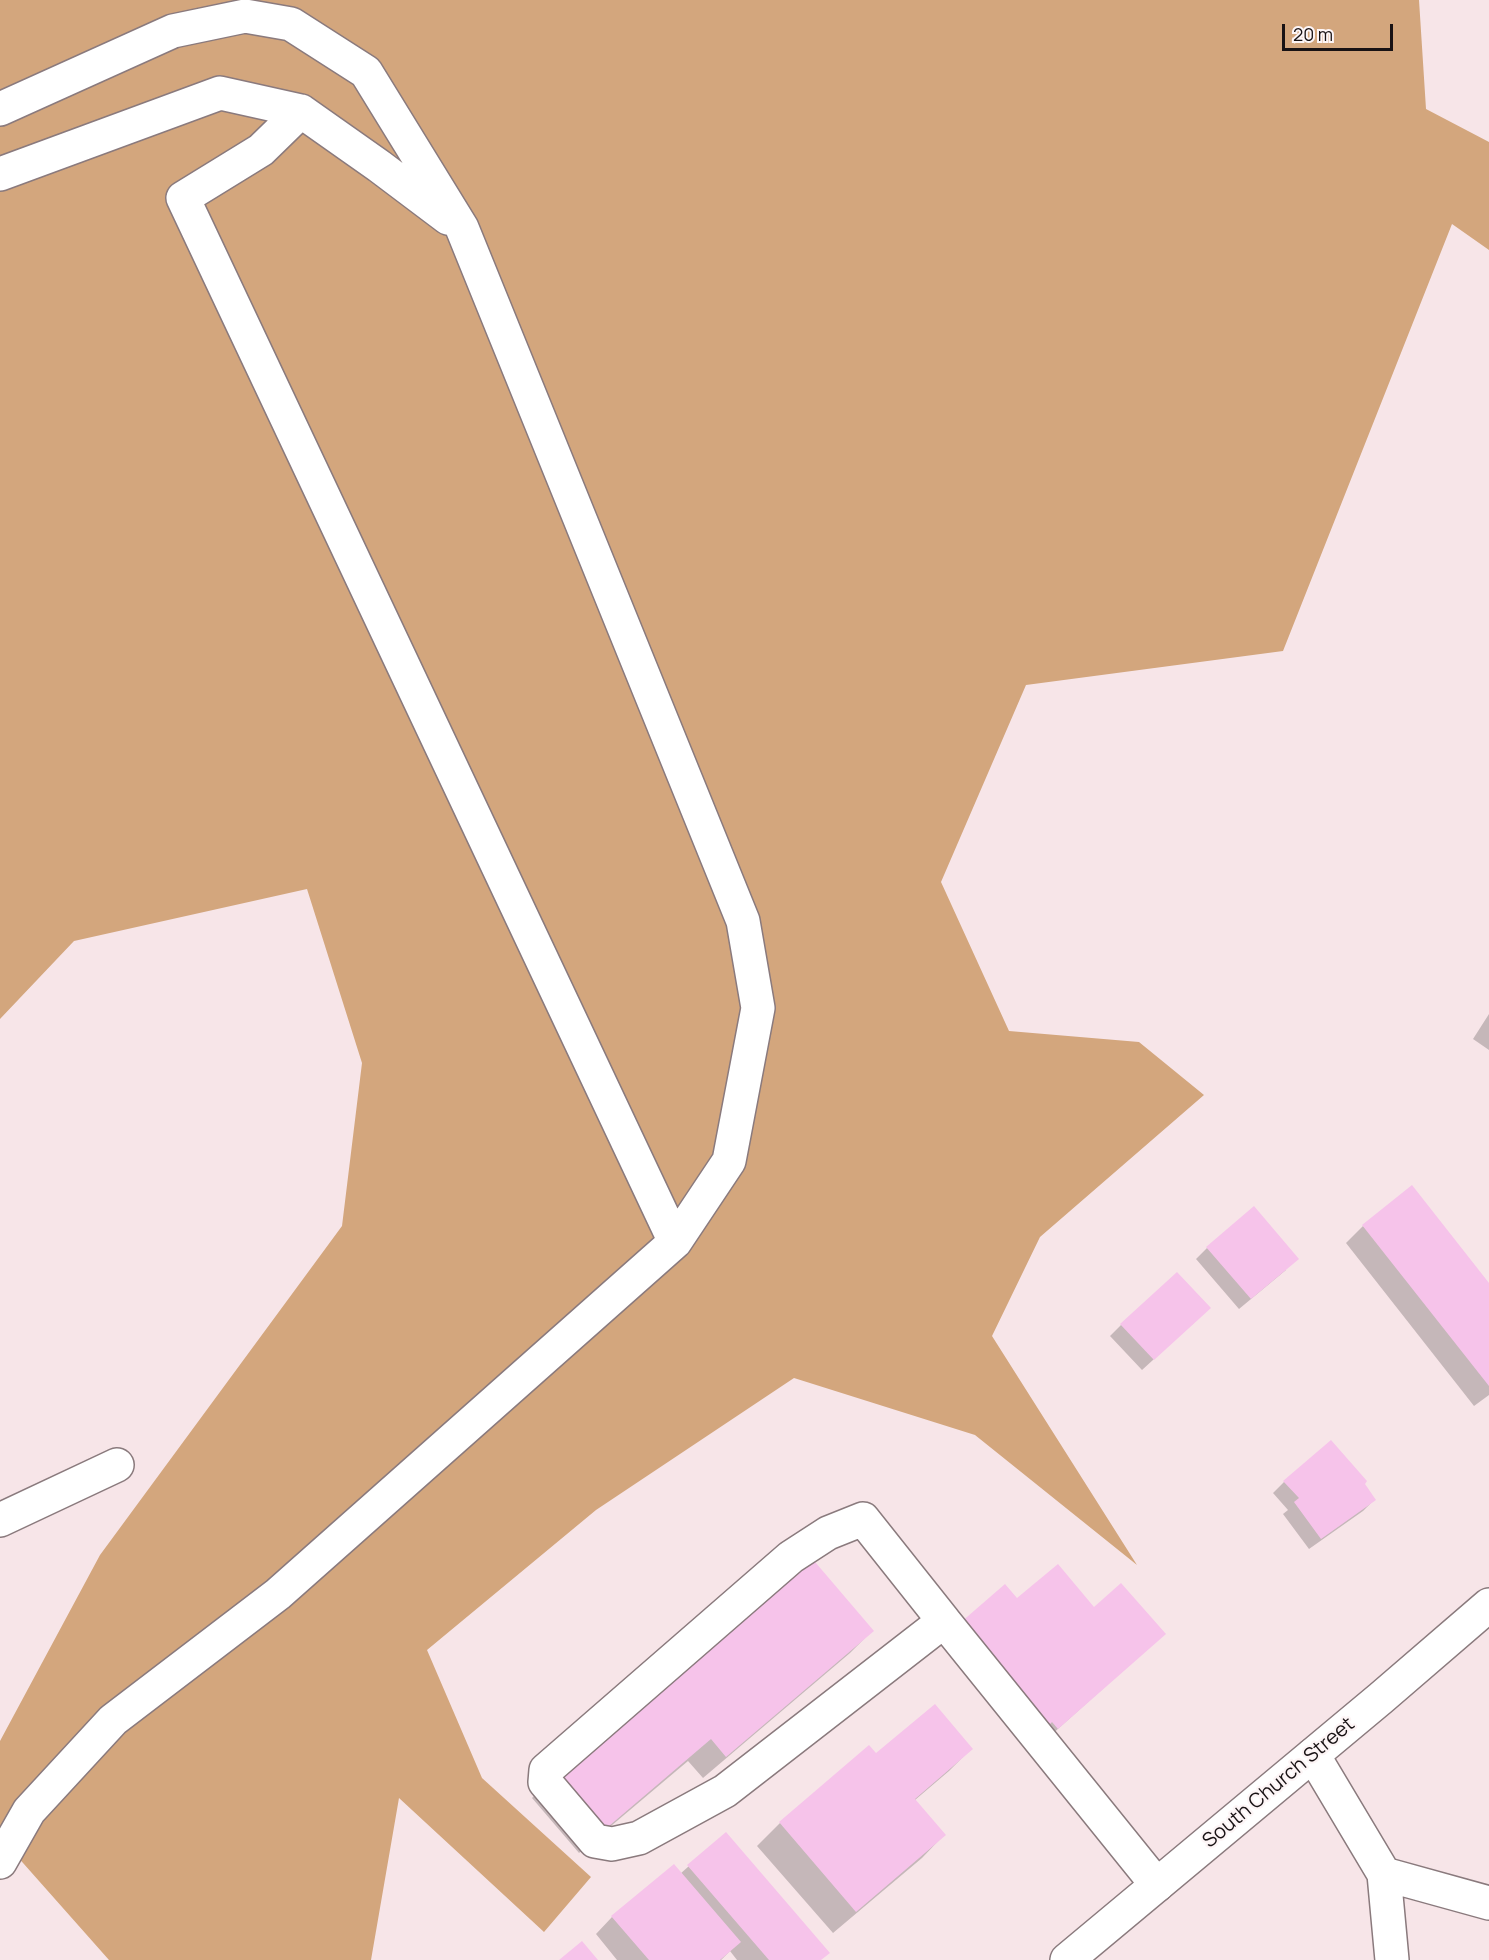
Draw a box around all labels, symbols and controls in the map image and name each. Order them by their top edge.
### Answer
scale bar [1285,12,1396,50]
text: 20 m [1293,22,1333,46]
street label: South Church Street [1198,1713,1360,1853]

